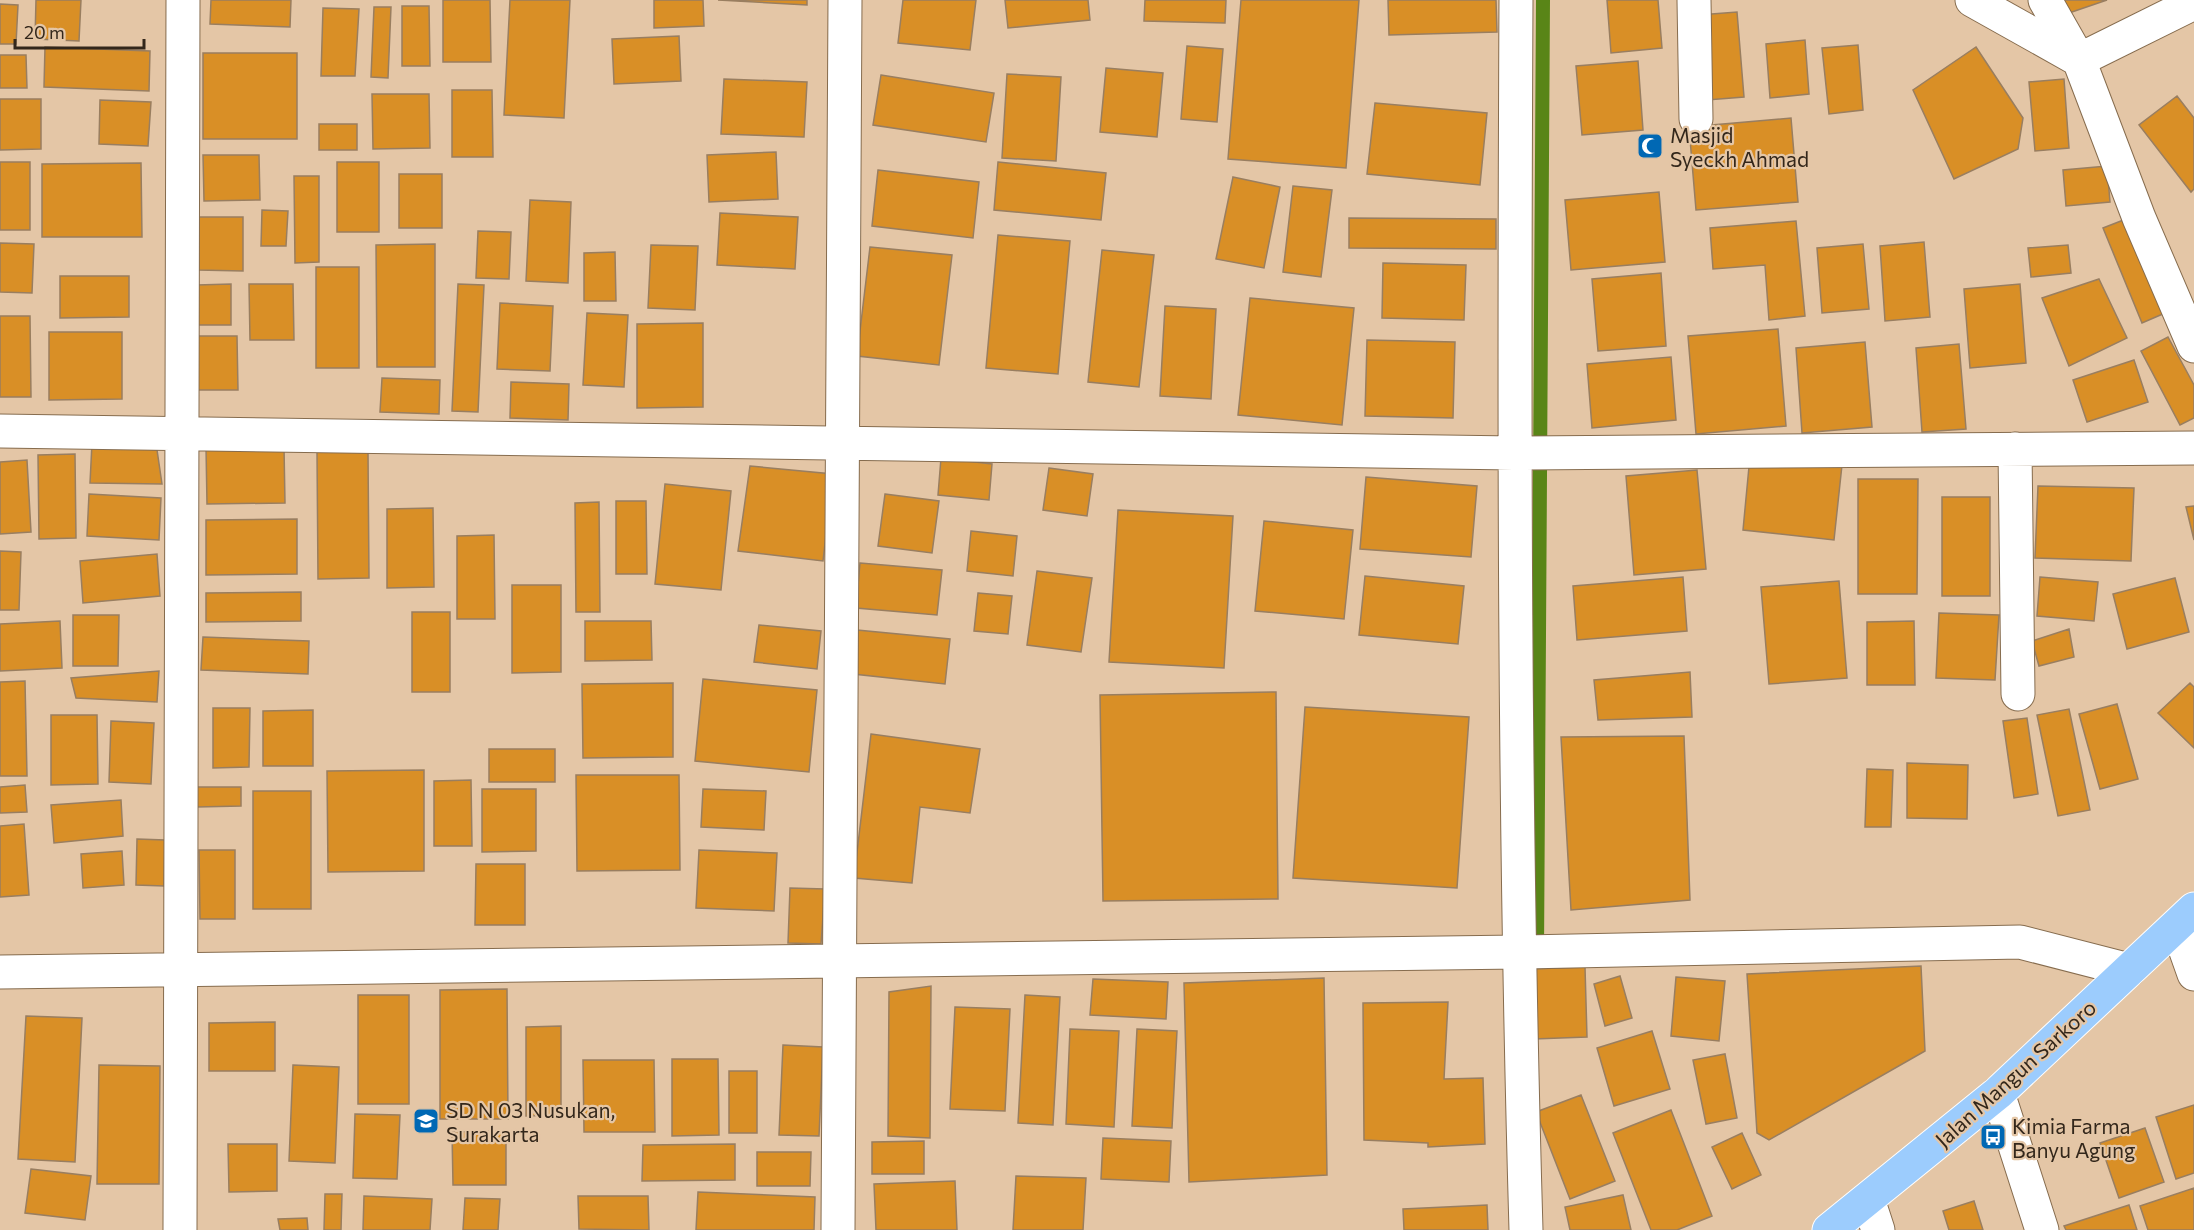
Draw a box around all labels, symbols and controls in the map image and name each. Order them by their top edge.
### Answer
scale bar [15,12,144,50]
text: 20 m [24,21,65,43]
place label: Masjid Syeckh Ahmad [1670,122,1809,171]
mosque icon: Masjid Syeckh Ahmad [1635,131,1665,161]
street label: Jalan Mangun Sarkoro [1930,994,2100,1152]
place label: SD N 03 Nusukan, Surakarta [446,1097,615,1146]
school or university icon: SD N 03 Nusukan, Surakarta [411,1106,441,1136]
place label: Kimia Farma Banyu Agung [2012,1113,2136,1162]
bus stop icon: Kimia Farma Banyu Agung [1978,1122,2008,1152]

